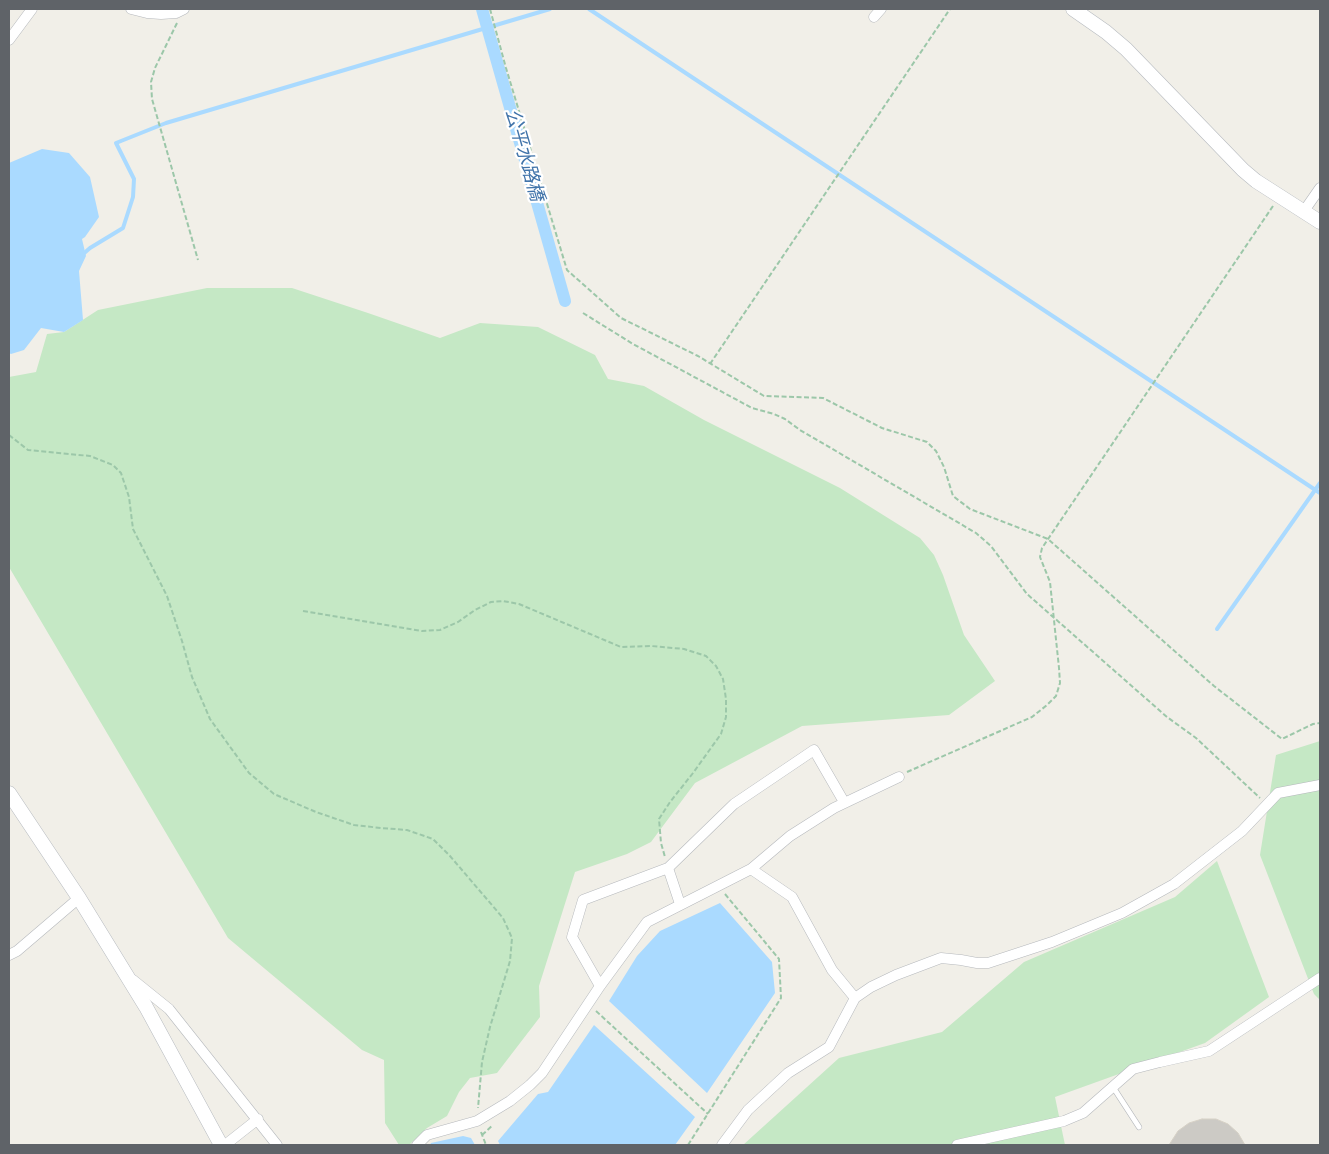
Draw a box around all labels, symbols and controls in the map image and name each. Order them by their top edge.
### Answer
water label: 公平水路橋 [500,106,548,204]

